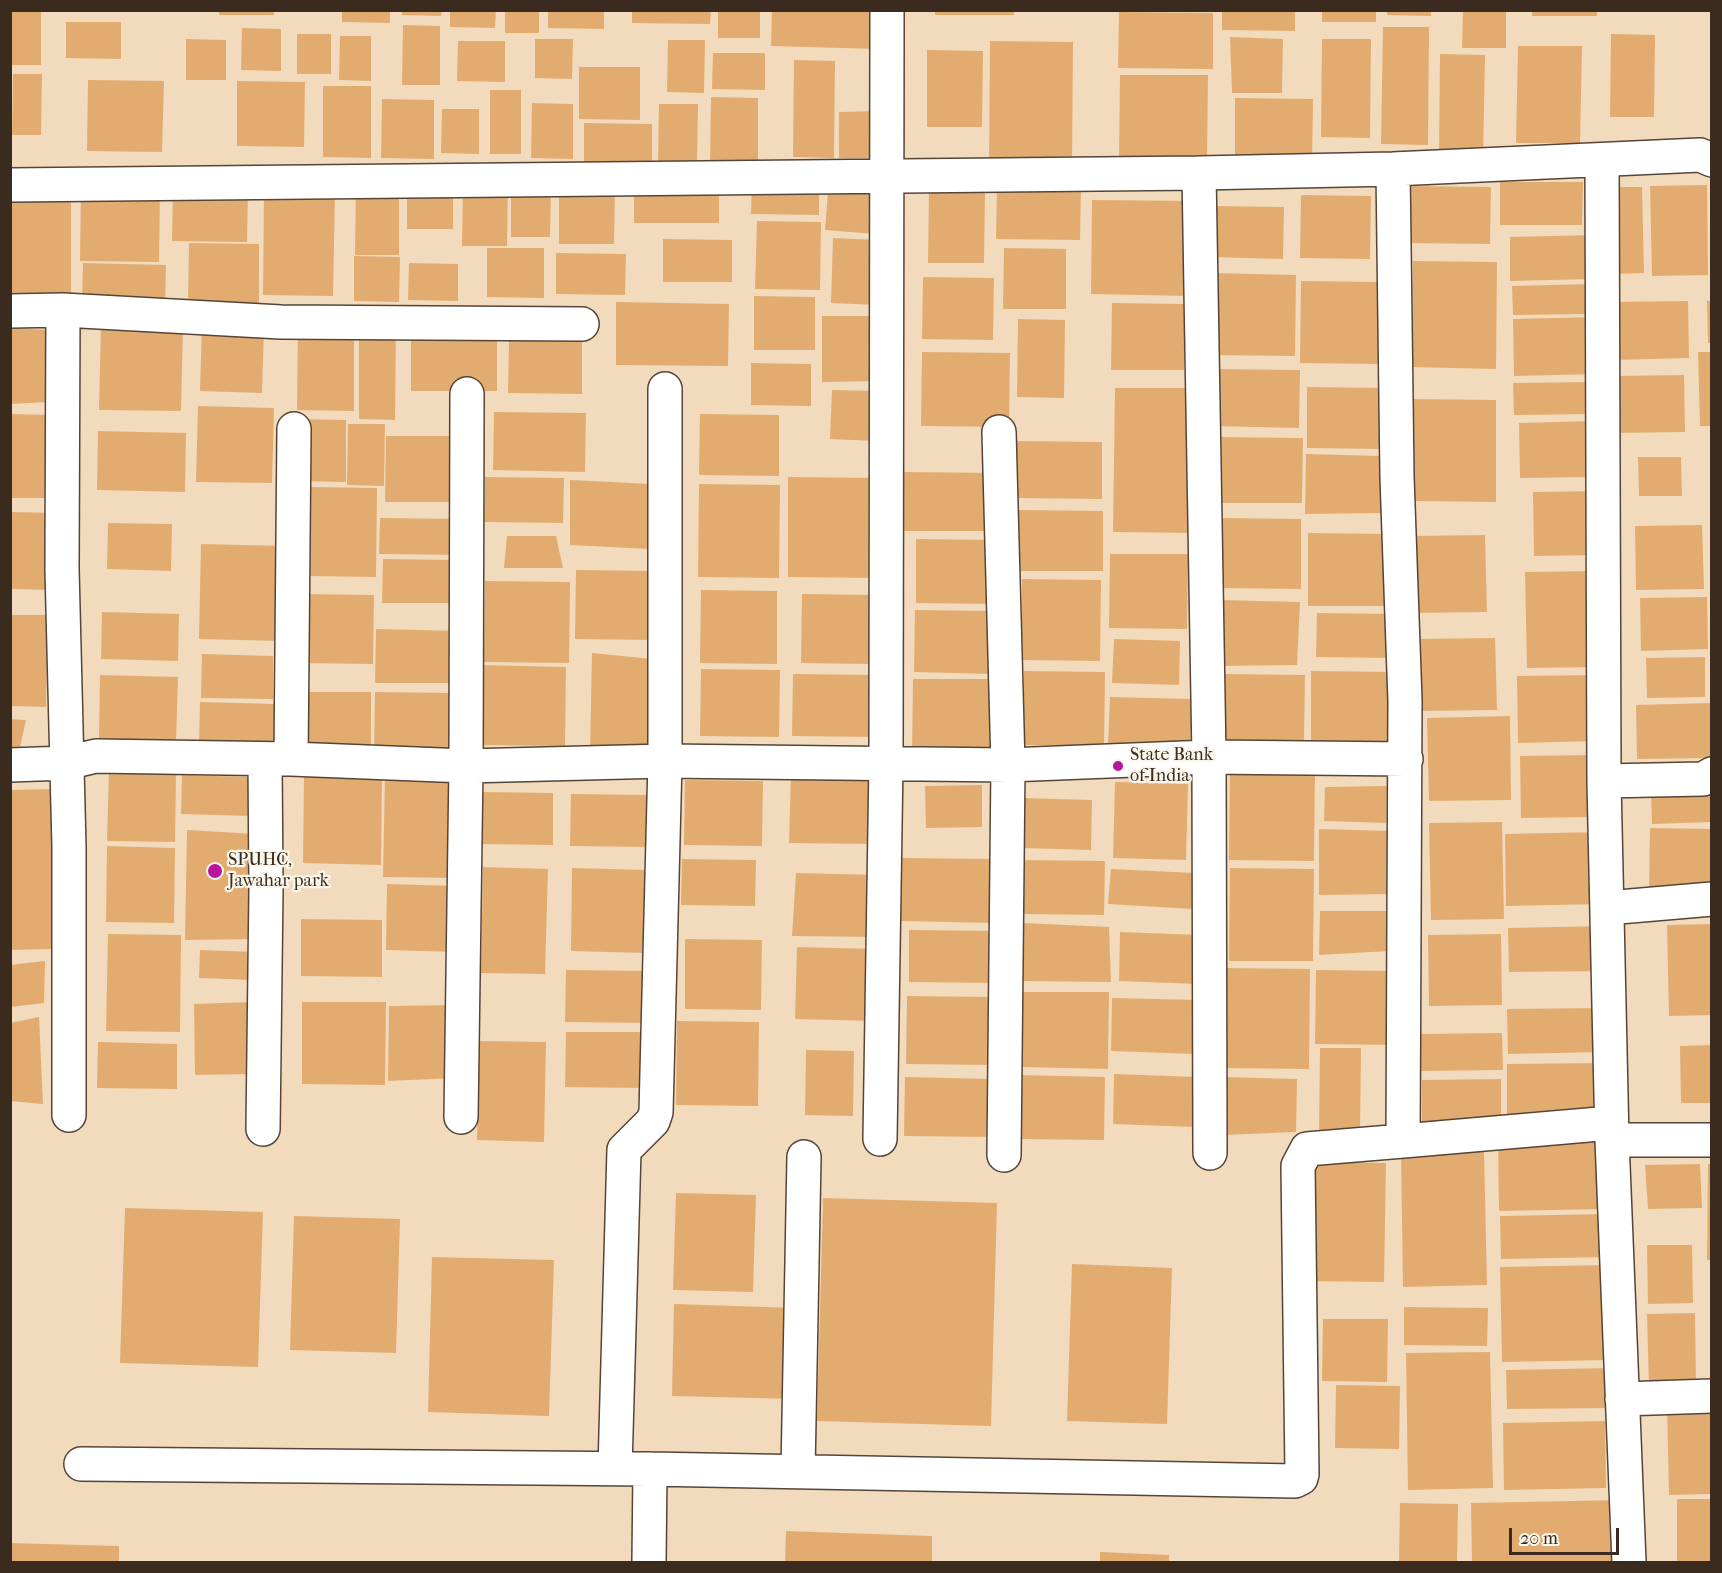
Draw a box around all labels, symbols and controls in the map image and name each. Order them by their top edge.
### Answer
place label: State Bank of India [1130,745,1213,788]
marker: State Bank of India [1111,759,1125,773]
place label: SPUHC, Jawahar park [228,850,329,892]
marker: SPUHC, Jawahar park [206,862,224,880]
scale bar [1512,1516,1622,1554]
text: 20 m [1520,1528,1558,1549]

